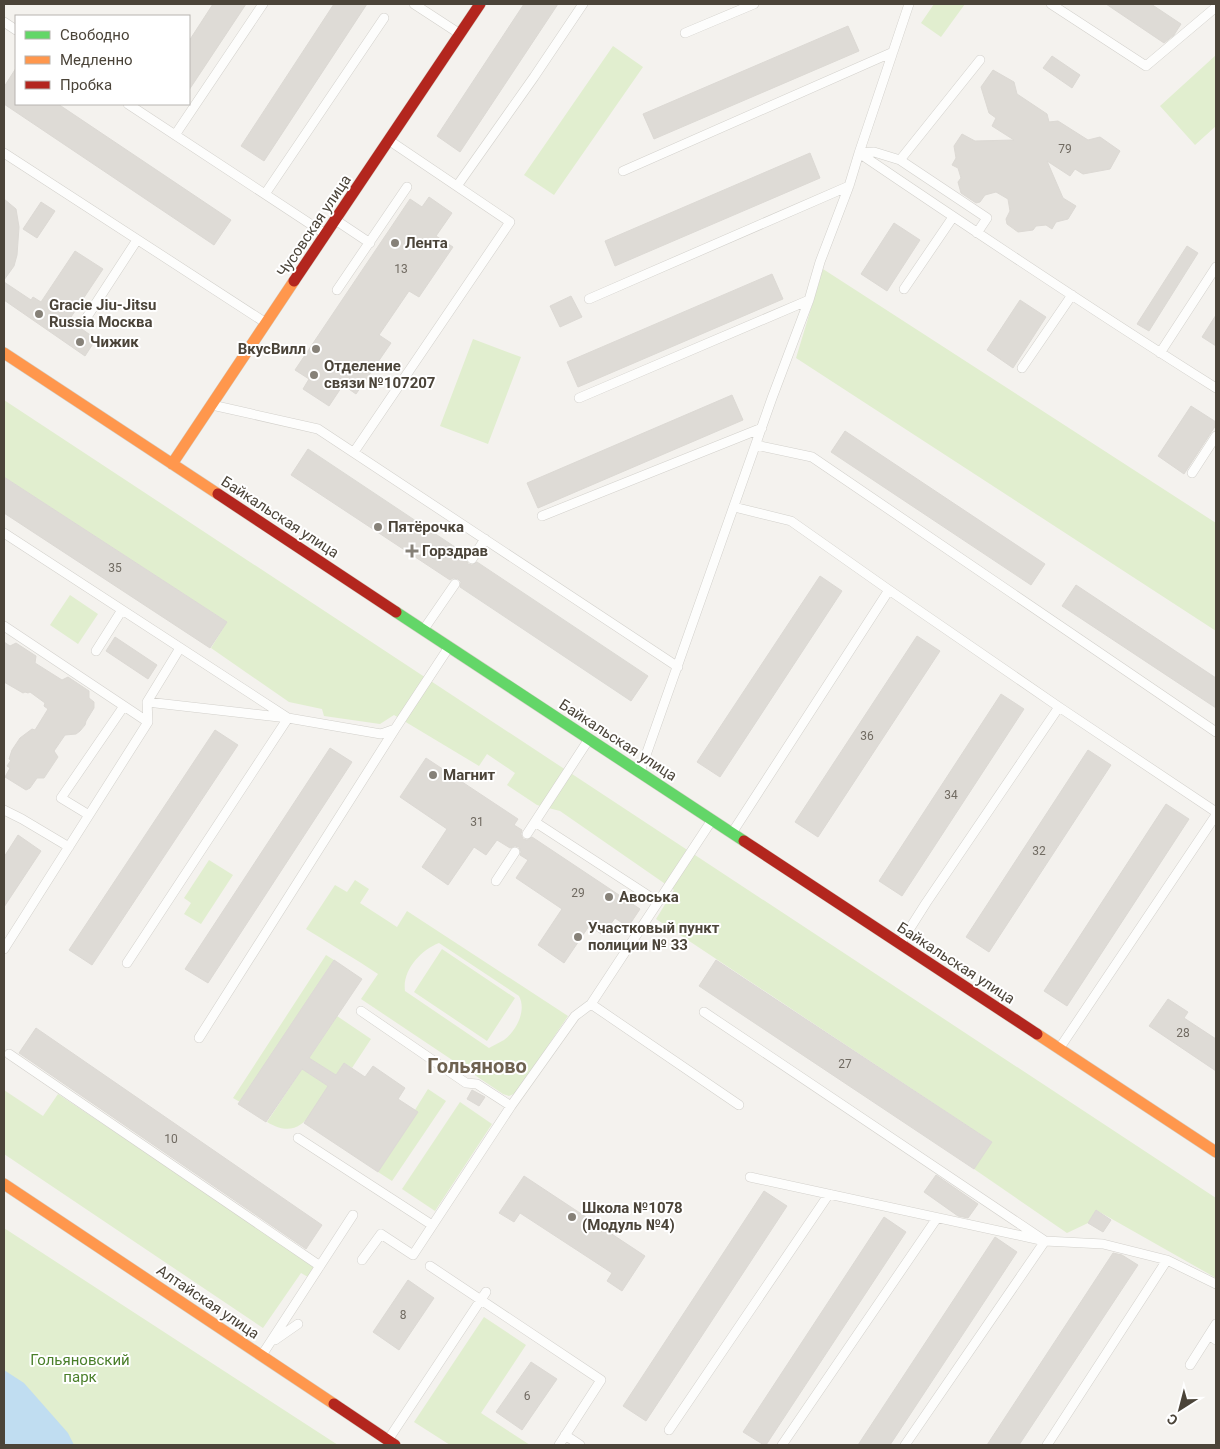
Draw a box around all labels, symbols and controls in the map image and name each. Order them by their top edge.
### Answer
legend [15,15,190,105]
text: Свободно [60,26,129,44]
text: Медленно [60,51,133,69]
text: Пробка [60,76,112,94]
house number: 79 [1058,142,1072,156]
street label: Чусовская улица [273,171,355,281]
place label: Лента [405,234,448,252]
marker: Лента [389,237,401,249]
house number: 13 [394,262,408,276]
place label: Gracie Jiu-Jitsu Russia Москва [49,296,156,331]
marker: Gracie Jiu-Jitsu Russia Москва [33,308,45,320]
place label: Чижик [90,333,139,351]
marker: Чижик [74,336,86,348]
place label: ВкусВилл [238,340,306,358]
marker: ВкусВилл [310,343,322,355]
place label: Отделение связи №107207 [324,357,435,392]
marker: Отделение связи №107207 [308,369,320,381]
street label: Байкальская улица [218,472,342,562]
place label: Пятёрочка [388,518,464,536]
marker: Пятёрочка [372,521,384,533]
place label: Горздрав [422,542,488,560]
marker: Горздрав [406,545,418,557]
house number: 35 [108,561,122,575]
street label: Байкальская улица [556,695,680,785]
house number: 36 [860,729,874,743]
place label: Магнит [443,766,495,784]
marker: Магнит [427,769,439,781]
house number: 34 [944,788,958,802]
house number: 31 [470,815,484,829]
house number: 32 [1032,844,1046,858]
house number: 29 [571,886,585,900]
place label: Авоська [619,888,679,906]
marker: Авоська [603,891,615,903]
street label: Байкальская улица [894,918,1018,1008]
place label: Участковый пункт полиции № 33 [588,919,720,954]
marker: Участковый пункт полиции № 33 [572,931,584,943]
house number: 28 [1176,1026,1190,1040]
district label: Гольяново [427,1054,527,1078]
house number: 27 [838,1057,852,1071]
house number: 10 [164,1132,178,1146]
place label: Школа №1078 (Модуль №4) [582,1199,683,1234]
marker: Школа №1078 (Модуль №4) [566,1211,578,1223]
street label: Алтайская улица [153,1261,263,1343]
house number: 8 [400,1308,407,1322]
park label: Гольяновcкий парк [30,1351,130,1386]
north arrow [1155,1384,1205,1434]
house number: 6 [524,1389,531,1403]
text: С [1164,1410,1181,1429]

